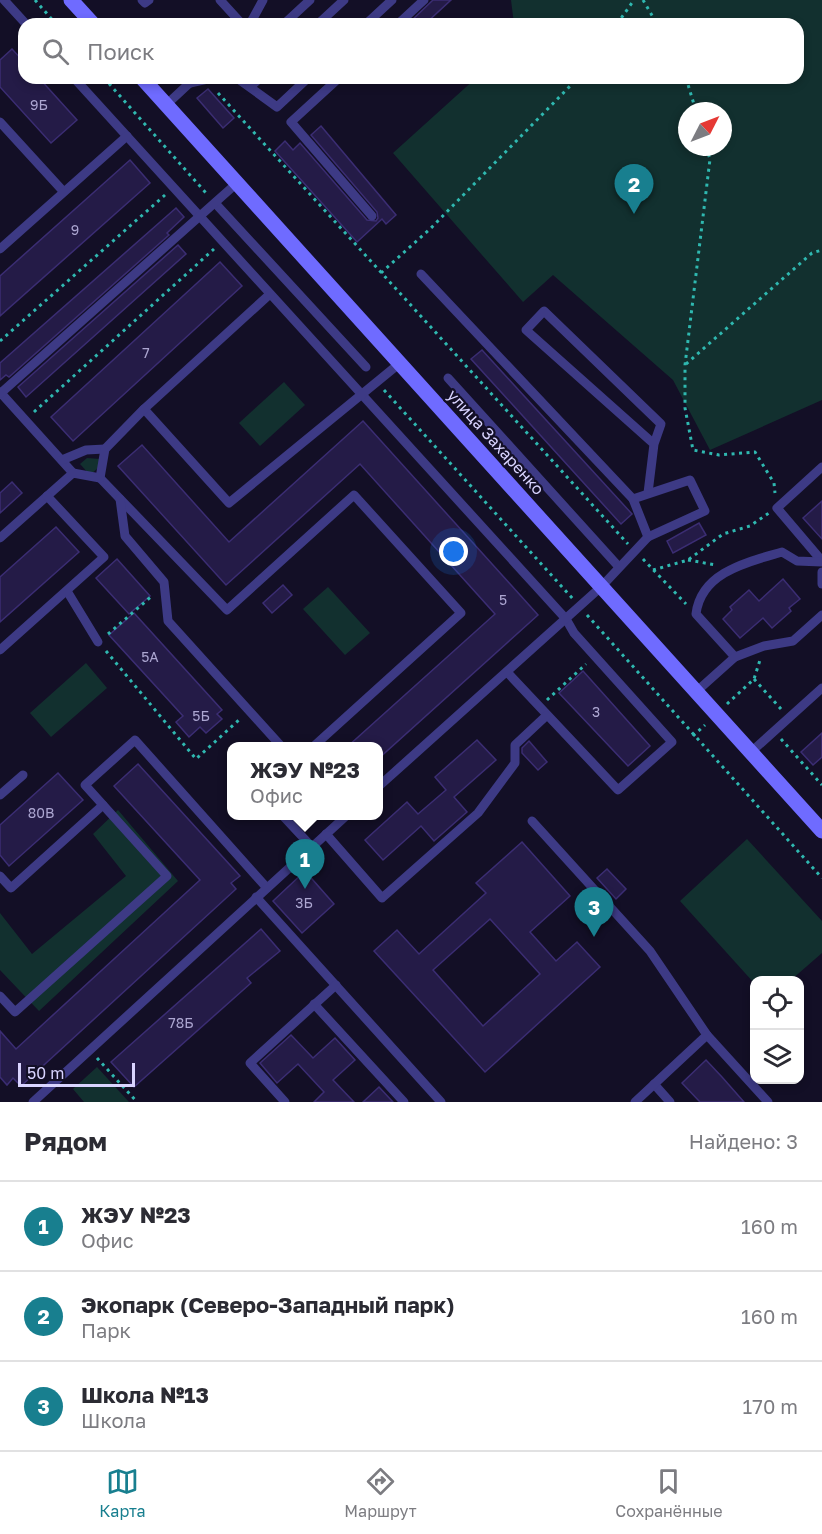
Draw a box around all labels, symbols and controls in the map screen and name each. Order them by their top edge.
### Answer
search box [18,18,804,84]
icon: search [39,35,72,68]
text: Поиск [87,38,155,65]
house number: 9Б [30,96,48,113]
north arrow [678,102,732,156]
pin: 2 [614,164,654,214]
house number: 9 [71,221,79,238]
house number: 7 [142,344,150,361]
street label: улица Захаренко [443,385,549,499]
your location [439,537,468,566]
house number: 5 [499,591,507,608]
house number: 5А [141,648,159,665]
house number: 3 [592,703,600,720]
house number: 5Б [192,707,210,724]
popup [227,742,383,820]
text: ЖЭУ №23 [250,756,360,783]
text: Офис [250,783,303,807]
house number: 80В [28,804,54,821]
pin: 1 [286,840,324,889]
pin: 3 [574,888,614,937]
house number: 3Б [295,894,313,911]
map controls [750,976,804,1084]
button: locate [750,976,804,1030]
house number: 78Б [168,1014,194,1031]
button: layers [750,1030,804,1084]
scale bar [18,1060,135,1088]
text: 50 m [27,1063,64,1083]
text: Рядом [24,1126,107,1157]
text: Найдено: 3 [689,1129,798,1153]
text: ЖЭУ №23 [81,1201,191,1228]
text: 1 [38,1214,49,1238]
text: 160 m [741,1214,798,1238]
text: Офис [81,1228,134,1252]
text: Экопарк (Северо-Западный парк) [81,1291,455,1318]
text: 2 [37,1304,50,1328]
text: 160 m [741,1304,798,1328]
text: Парк [81,1318,131,1342]
text: Школа №13 [81,1381,209,1408]
text: 3 [37,1394,50,1418]
text: 170 m [743,1394,798,1418]
text: Школа [81,1408,146,1432]
tab: Карта [99,1465,146,1521]
tab: Маршрут [344,1465,417,1521]
tab: Сохранённые [615,1465,723,1521]

